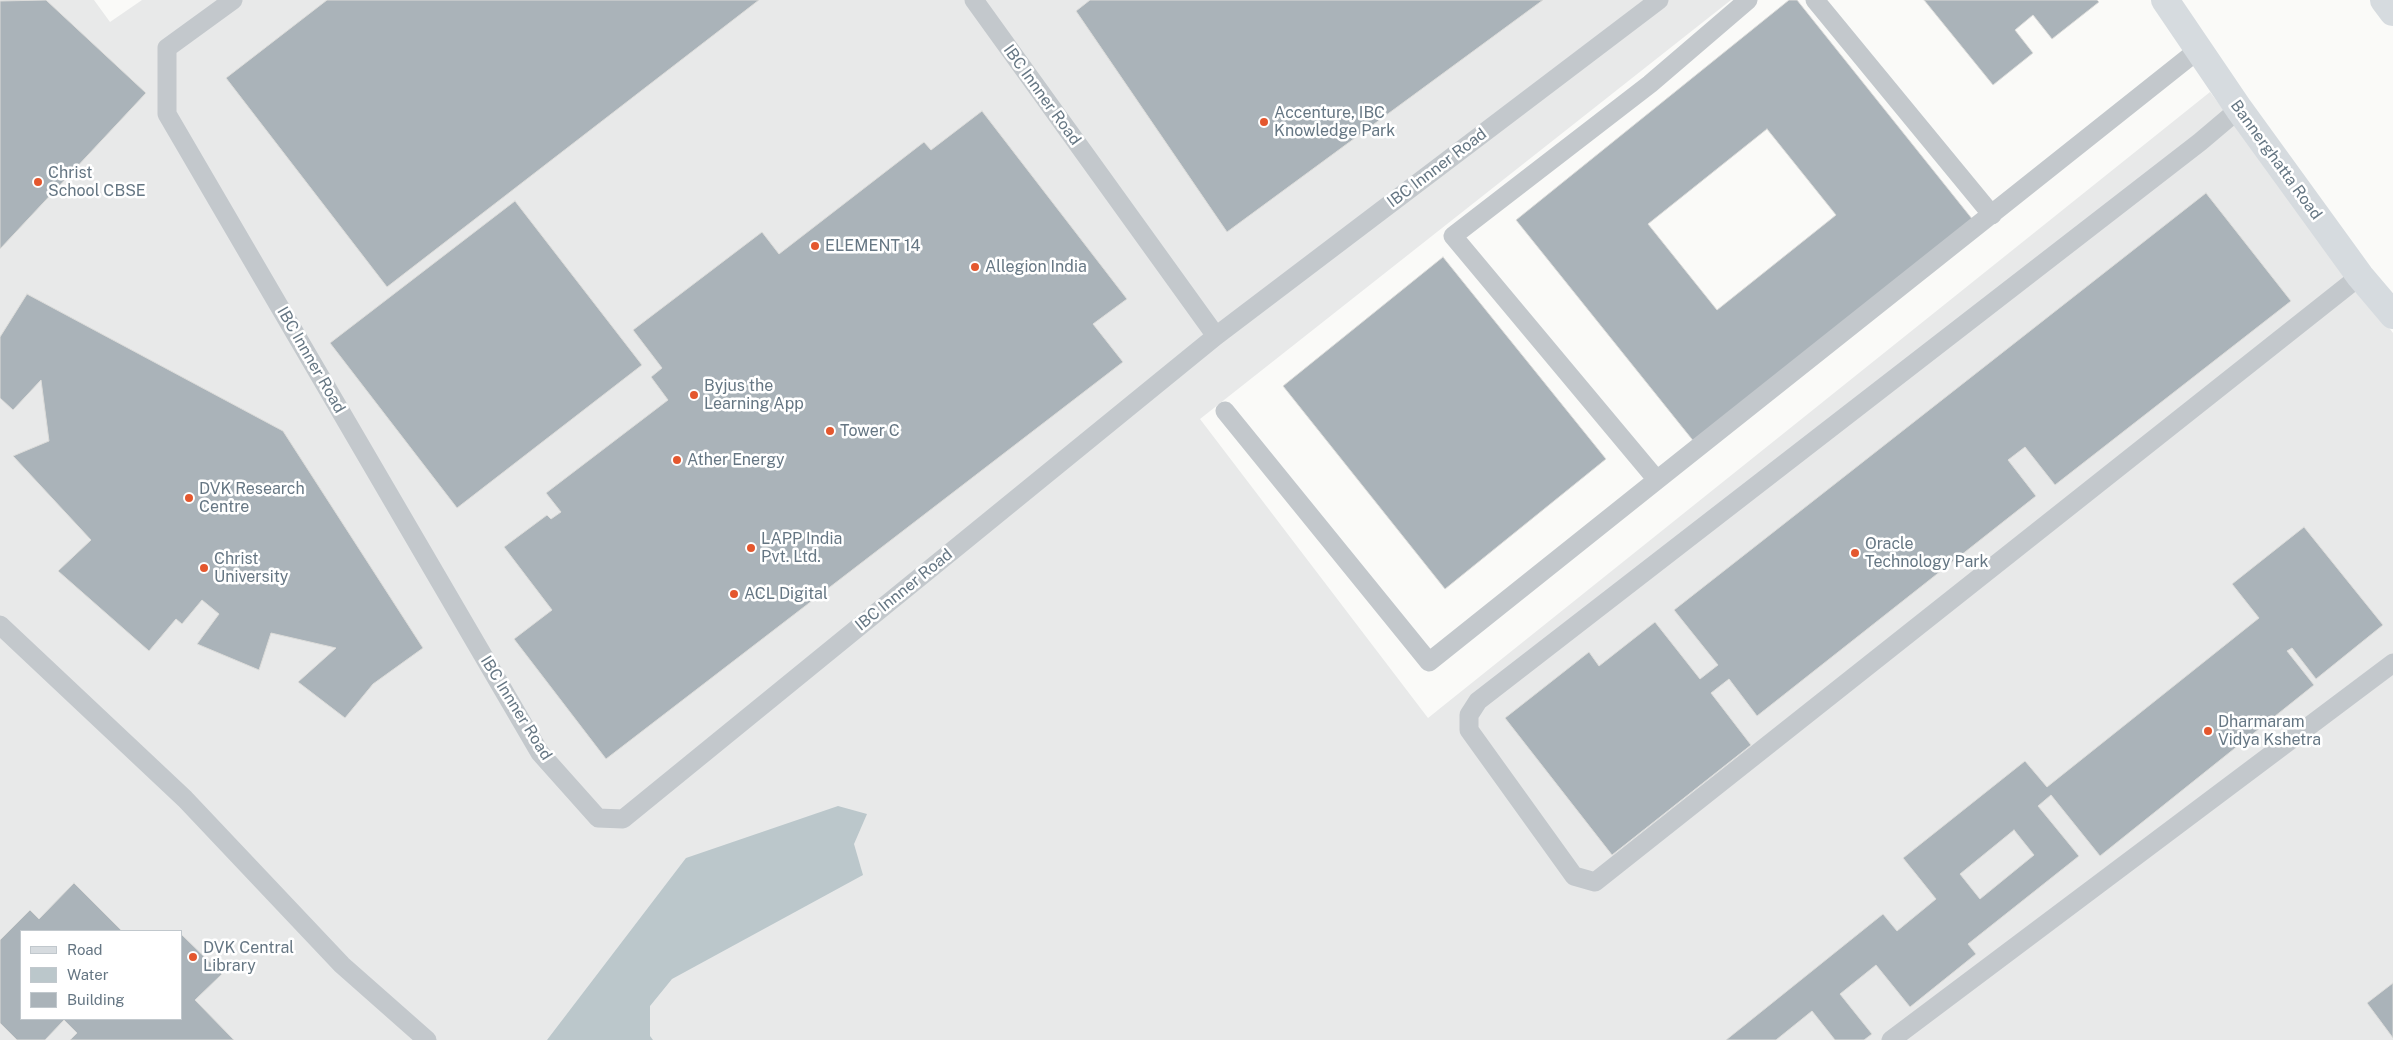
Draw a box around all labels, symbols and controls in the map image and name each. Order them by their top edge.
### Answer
street label: IBC Innner Road [999,41,1085,149]
street label: Bannerghatta Road [2226,97,2326,223]
place label: Accenture, IBC Knowledge Park [1274,103,1395,141]
marker: Accenture, IBC Knowledge Park [1258,116,1270,128]
street label: IBC Innner Road [1384,124,1490,212]
place label: Christ School CBSE [48,163,146,201]
marker: Christ School CBSE [32,176,44,188]
place label: ELEMENT 14 [825,236,921,256]
marker: ELEMENT 14 [809,240,821,252]
place label: Allegion India [985,257,1087,277]
marker: Allegion India [969,261,981,273]
street label: IBC Innner Road [273,303,349,417]
place label: Byjus the Learning App [704,376,804,414]
marker: Byjus the Learning App [688,389,700,401]
place label: Tower C [840,421,900,441]
marker: Tower C [824,425,836,437]
place label: Ather Energy [687,450,785,470]
marker: Ather Energy [671,454,683,466]
place label: DVK Research Centre [199,479,305,517]
marker: DVK Research Centre [183,492,195,504]
place label: LAPP India Pvt. Ltd. [761,529,842,567]
place label: Oracle Technology Park [1865,534,1989,572]
marker: LAPP India Pvt. Ltd. [745,542,757,554]
street label: IBC Innner Road [852,545,956,635]
marker: Oracle Technology Park [1849,547,1861,559]
place label: Christ University [214,549,288,587]
marker: Christ University [198,562,210,574]
place label: ACL Digital [744,584,828,604]
marker: ACL Digital [728,588,740,600]
street label: IBC Innner Road [476,652,556,764]
place label: Dharmaram Vidya Kshetra [2218,712,2321,750]
marker: Dharmaram Vidya Kshetra [2202,725,2214,737]
legend [20,930,182,1020]
place label: DVK Central Library [203,938,294,976]
text: Road [67,941,103,958]
marker: DVK Central Library [187,951,199,963]
text: Water [67,966,109,983]
text: Building [67,991,125,1008]

